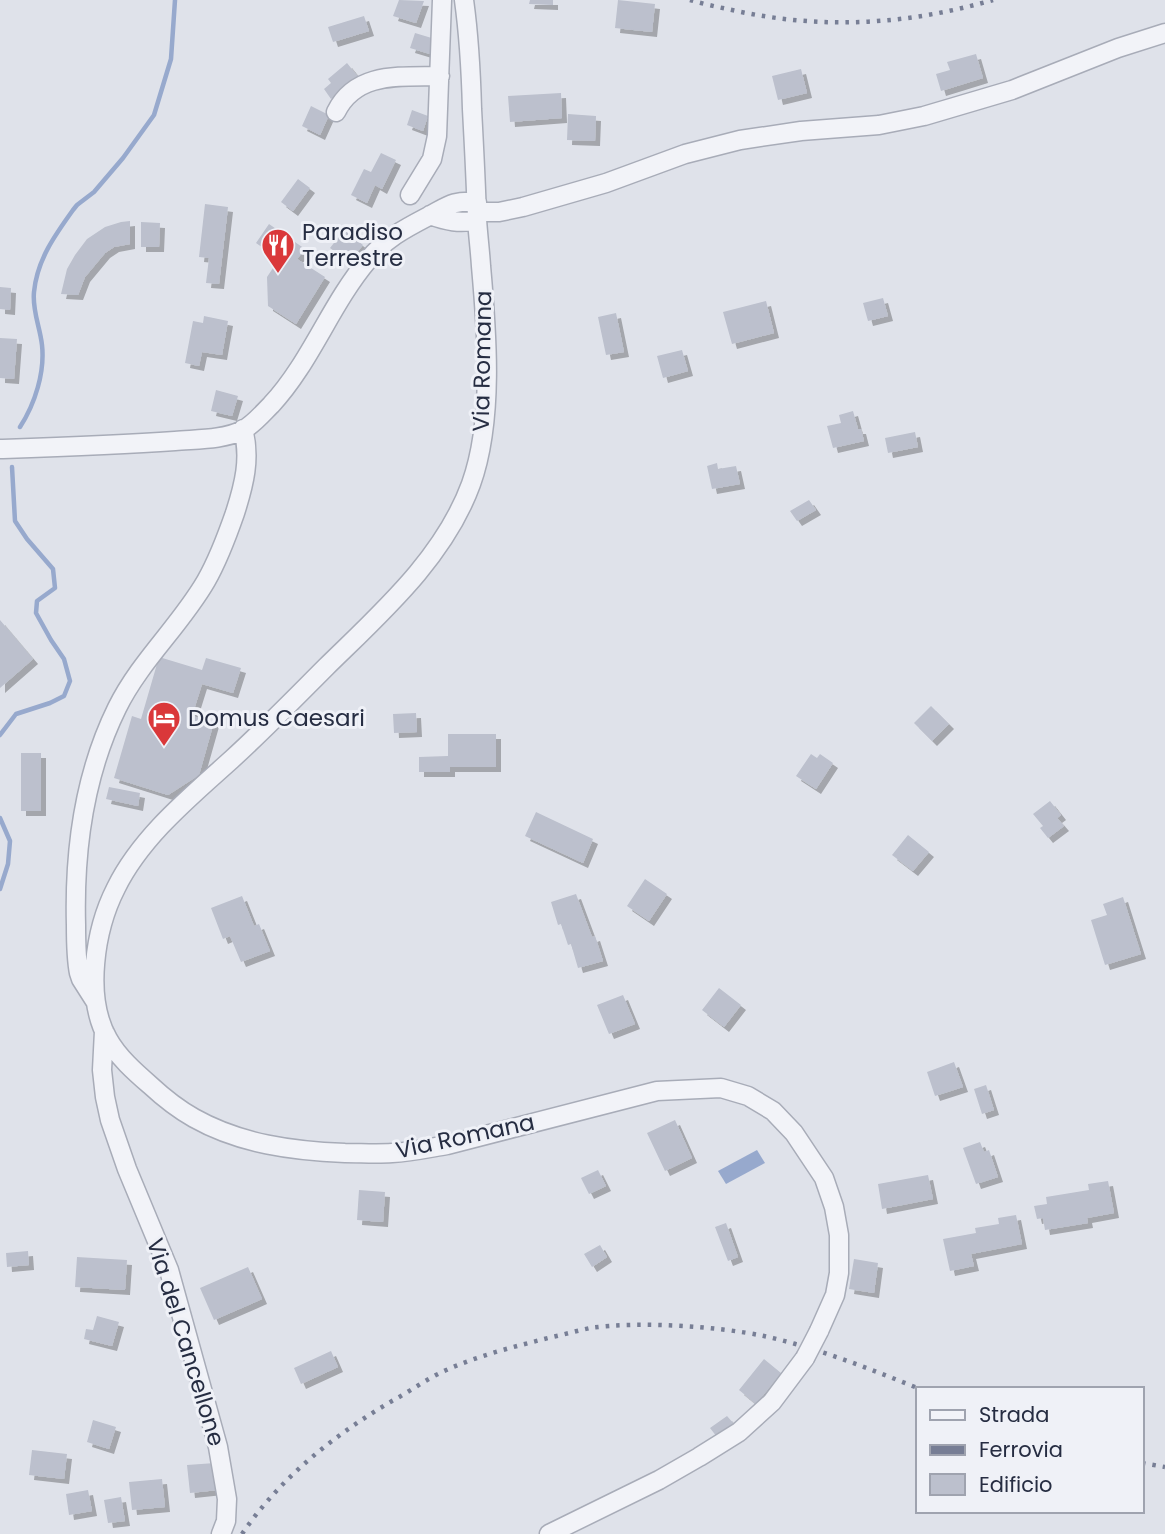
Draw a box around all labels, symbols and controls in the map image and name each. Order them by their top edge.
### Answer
place label: Paradiso Terrestre [302,216,403,274]
restaurant icon: Paradiso Terrestre [259,226,297,275]
street label: Via Romana [465,290,499,432]
hotel icon: Domus Caesari [145,699,183,748]
place label: Domus Caesari [188,702,365,734]
street label: Via Romana [393,1106,537,1166]
street label: Via del Cancellone [139,1234,233,1450]
legend [916,1387,1144,1513]
text: Strada [979,1400,1049,1429]
text: Ferrovia [979,1435,1063,1464]
text: Edificio [979,1470,1053,1499]

